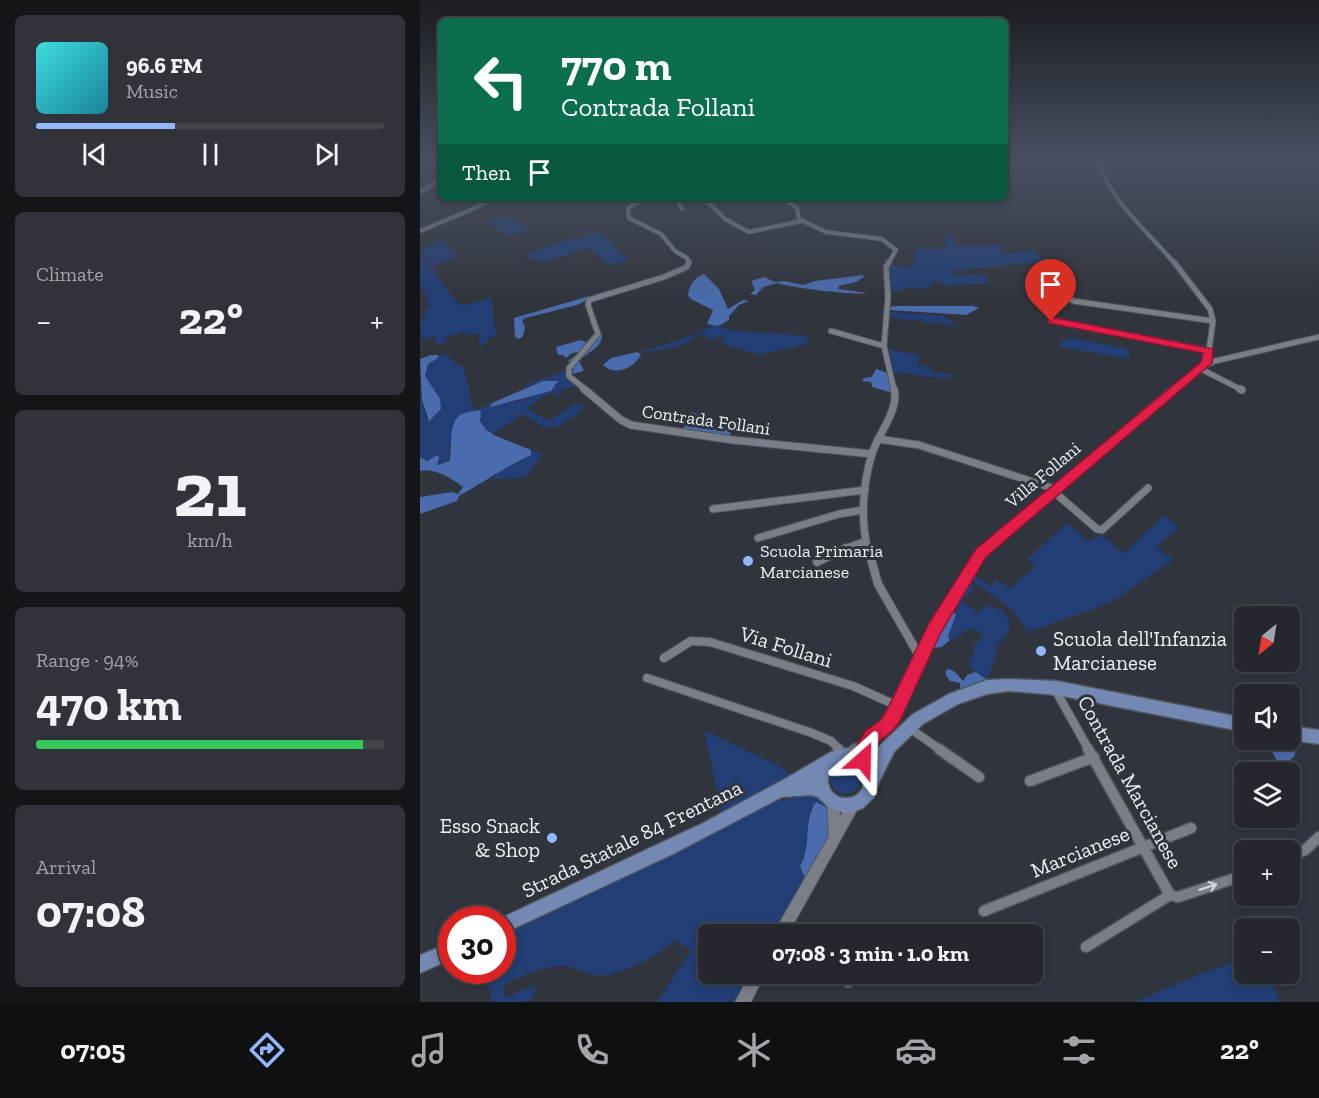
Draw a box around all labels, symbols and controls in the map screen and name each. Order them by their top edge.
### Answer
text: 770 m [561,40,671,91]
icon: left [462,42,540,120]
text: 96.6 FM [126,52,202,79]
text: Music [126,79,178,103]
text: Contrada Follani [561,91,755,123]
icon: previous [78,138,111,171]
icon: pause [194,138,227,171]
icon: next [310,138,343,171]
icon: arrive [523,156,556,189]
text: Then [462,159,511,186]
pin [1025,259,1076,321]
text: Climate [36,262,104,286]
icon: arrive [1034,268,1067,301]
text: 22° [178,292,243,346]
text: − [36,301,51,340]
text: + [370,301,384,340]
street label: Contrada Follani [640,400,772,440]
street label: Villa Follani [1000,437,1085,513]
text: 21 [173,442,247,536]
text: km/h [187,528,233,552]
place label: Scuola Primaria Marcianese [760,540,884,583]
marker: Scuola Primaria Marcianese [741,554,755,568]
north arrow [1234,606,1300,672]
map controls [1234,606,1300,984]
street label: Via Follani [736,620,835,672]
place label: Scuola dell'Infanzia Marcianese [1053,626,1227,675]
marker: Scuola dell'Infanzia Marcianese [1034,644,1048,658]
text: Range · 94% [36,648,138,672]
text: 470 km [36,678,182,732]
button: sound [1234,684,1300,750]
street label: Contrada Marcianese [1072,691,1188,873]
position arrow [831,728,895,792]
button: layers [1234,762,1300,828]
street label: Strada Statale 84 Frentana [518,774,746,903]
place label: Esso Snack & Shop [440,813,540,862]
street label: Marcianese [1027,821,1133,883]
marker: Esso Snack & Shop [545,831,559,845]
button: + [1234,840,1300,906]
text: Arrival [36,855,96,879]
one-way arrow [1198,880,1217,891]
text: 07:08 [36,885,146,939]
speed limit sign: 30 [438,906,516,984]
button: − [1234,918,1300,984]
text: 07:08 · 3 min · 1.0 km [772,940,969,967]
icon: directions [246,1029,288,1071]
icon: music [408,1029,450,1071]
icon: phone [571,1029,613,1071]
icon: climate [733,1029,775,1071]
icon: car [895,1029,937,1071]
icon: filters [1058,1029,1100,1071]
text: 07:05 [60,1034,125,1066]
text: 22° [1220,1034,1259,1066]

